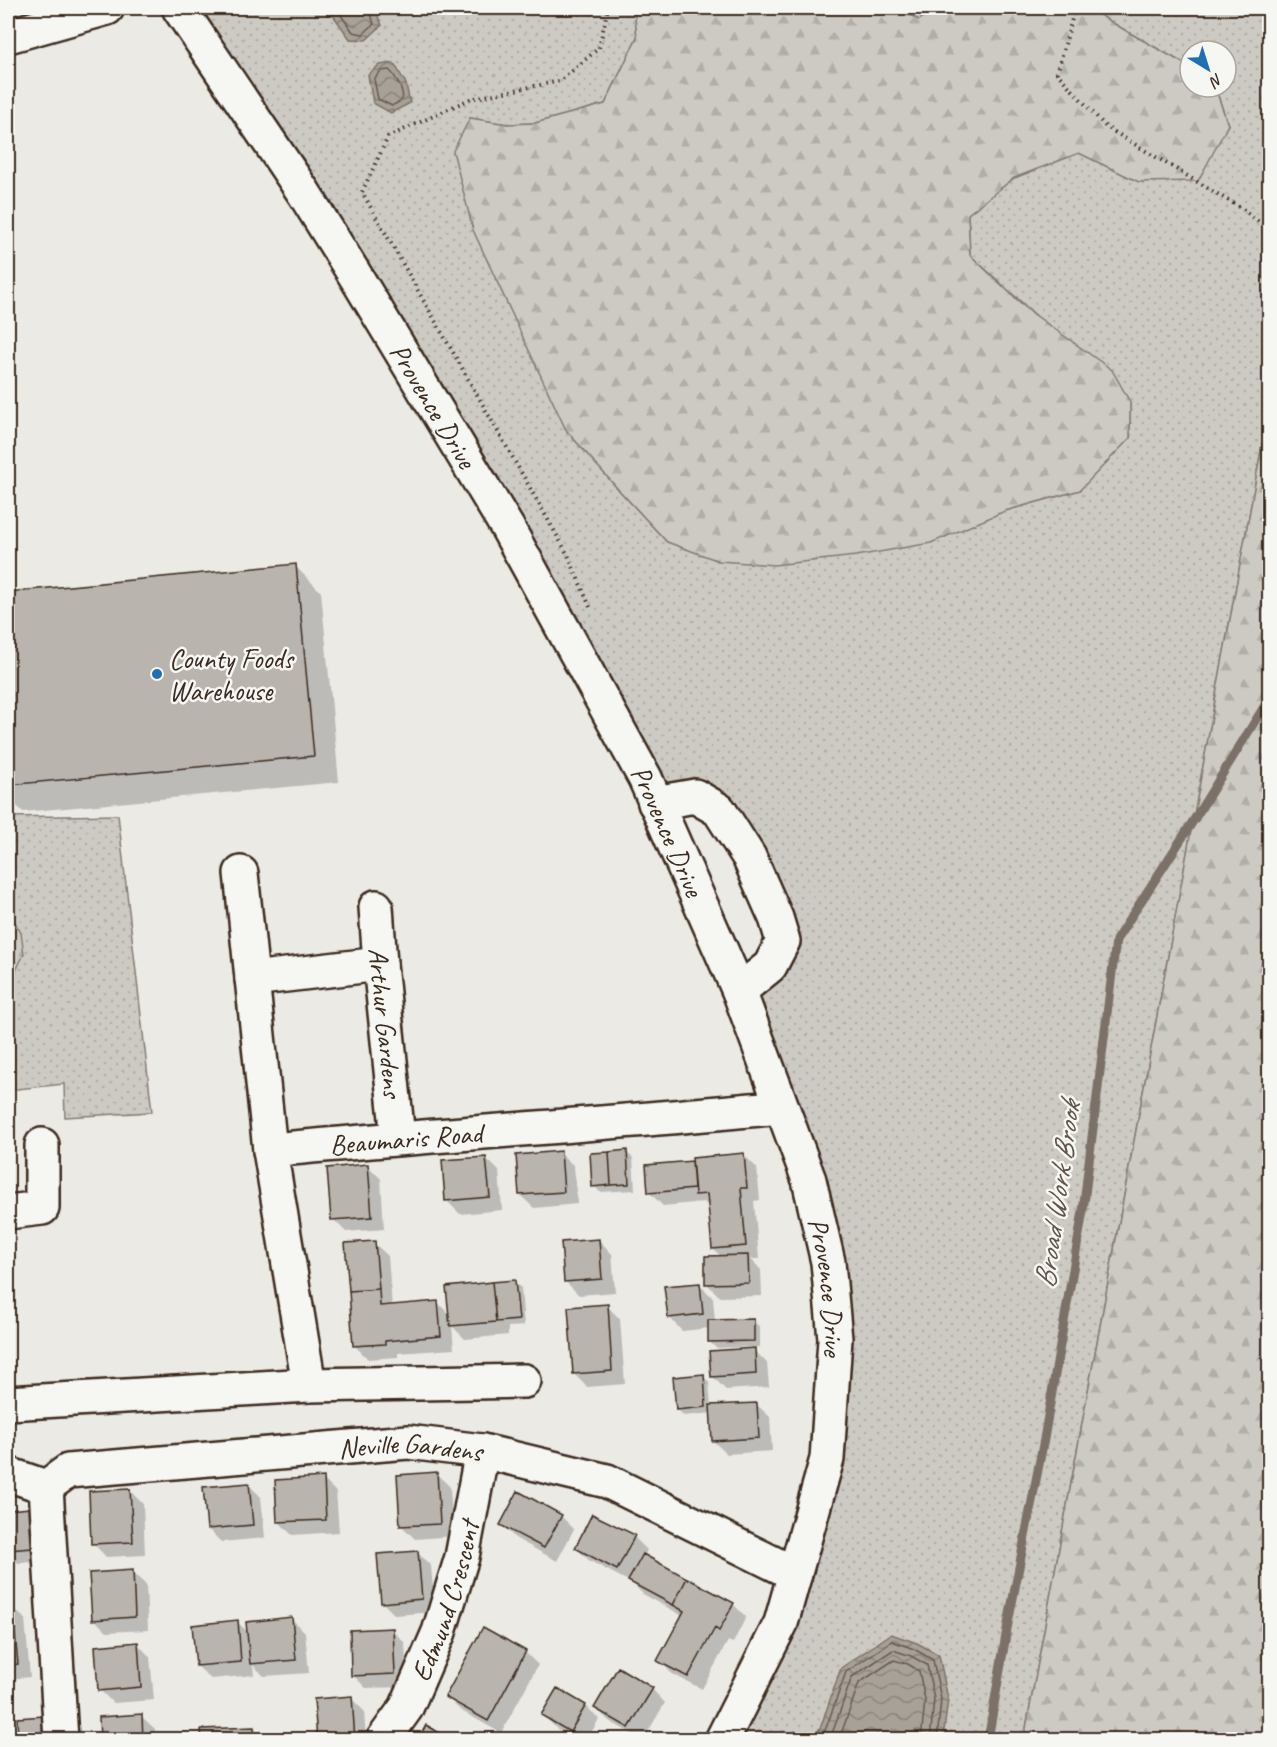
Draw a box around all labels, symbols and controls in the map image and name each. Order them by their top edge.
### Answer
north arrow [1178,39,1238,99]
text: N [1204,69,1227,93]
street label: Provence Drive [382,337,485,476]
place label: County Foods Warehouse [169,641,295,708]
marker: County Foods Warehouse [150,667,164,681]
street label: Provence Drive [623,759,713,903]
street label: Arthur Gardens [361,947,411,1102]
water label: Broad Work Brook [1025,1093,1090,1291]
street label: Beaumaris Road [328,1115,487,1163]
street label: Provence Drive [800,1214,852,1359]
street label: Neville Gardens [337,1425,486,1469]
street label: Edmund Crescent [403,1514,487,1687]

